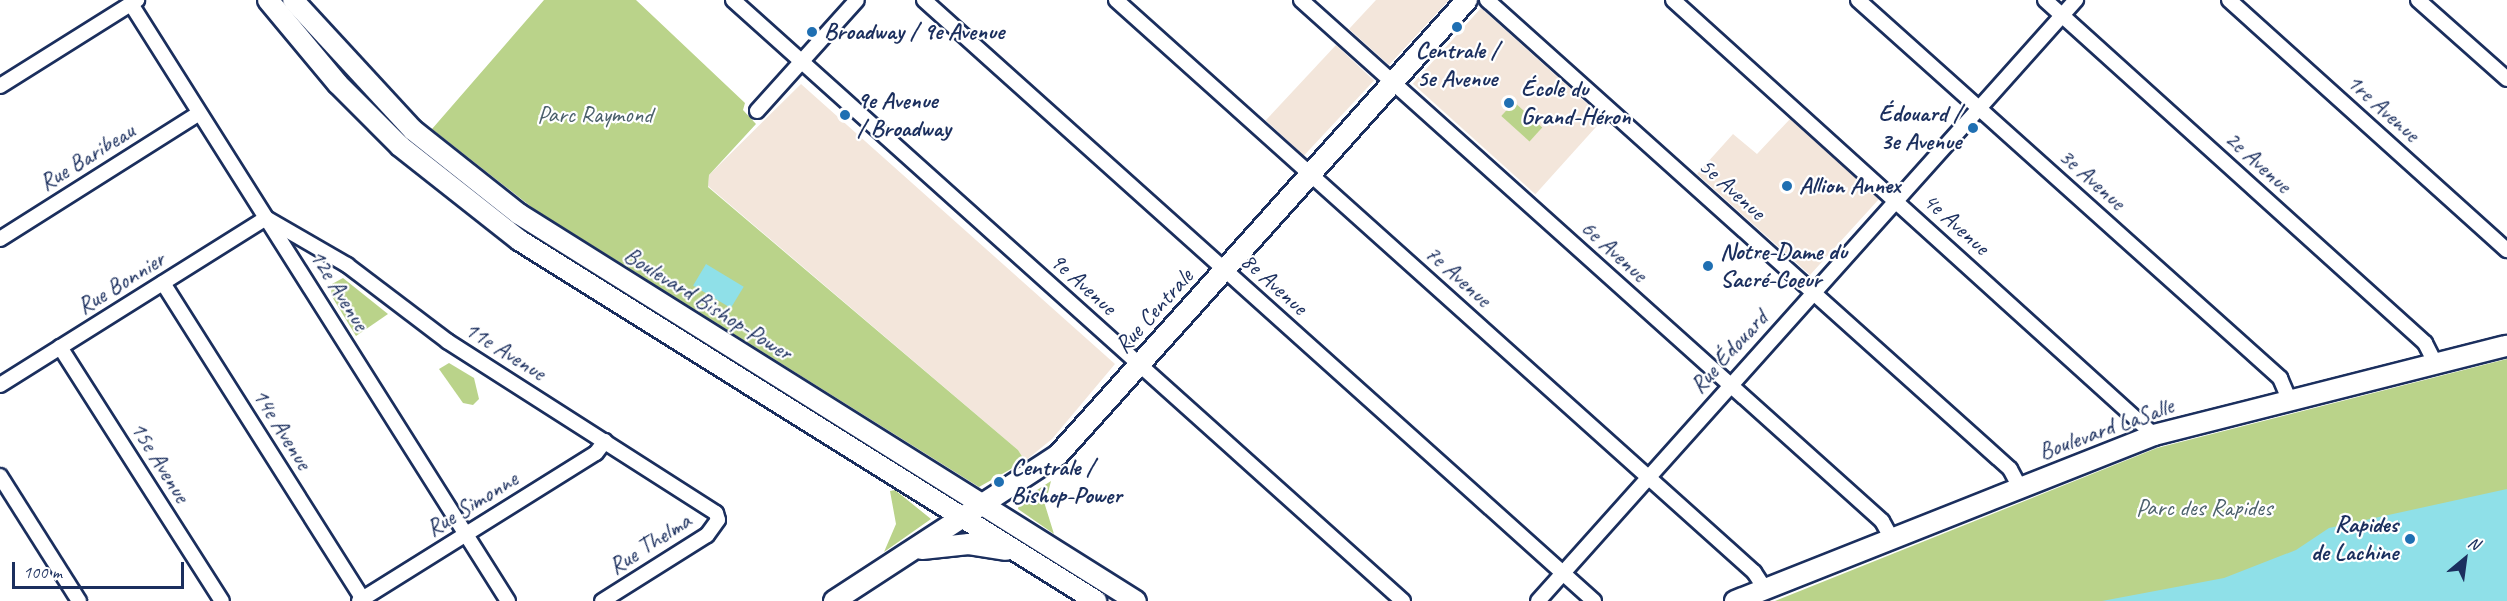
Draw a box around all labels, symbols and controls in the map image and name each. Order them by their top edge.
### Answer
place label: Broadway / 9e Avenue [824,18,1004,46]
marker: Centrale / 5e Avenue [1450,20,1464,34]
marker: Broadway / 9e Avenue [805,25,819,39]
place label: Centrale / 5e Avenue [1416,37,1498,93]
street label: 1re Avenue [2341,68,2425,148]
place label: École du Grand-Héron [1521,75,1630,131]
place label: 9e Avenue / Broadway [857,87,951,143]
marker: École du Grand-Héron [1502,96,1516,110]
place label: Édouard / 3e Avenue [1879,100,1961,156]
park label: Parc Raymond [536,101,654,129]
marker: 9e Avenue / Broadway [838,108,852,122]
street label: Rue Baribeau [33,116,141,198]
marker: Édouard / 3e Avenue [1966,121,1980,135]
street label: 2e Avenue [2219,125,2297,199]
street label: 3e Avenue [2053,142,2131,216]
street label: 5e Avenue [1693,152,1771,226]
place label: Allion Annex [1799,172,1900,200]
marker: Allion Annex [1780,179,1794,193]
street label: 4e Avenue [1917,187,1995,261]
street label: 6e Avenue [1575,214,1653,288]
place label: Notre-Dame du Sacré-Coeur [1720,238,1847,294]
street label: 7e Avenue [1419,239,1497,313]
street label: Boulevard Bishop-Power [618,241,798,367]
street label: 12e Avenue [303,244,375,336]
street label: Rue Bonnier [72,245,170,321]
street label: 9e Avenue [1044,247,1122,321]
street label: 8e Avenue [1235,247,1313,321]
marker: Notre-Dame du Sacré-Coeur [1701,259,1715,273]
street label: Rue Centrale [1109,263,1199,359]
street label: Rue Édouard [1684,304,1774,400]
street label: 11e Avenue [459,315,551,387]
street label: 14e Avenue [246,383,318,475]
street label: Boulevard LaSalle [2034,391,2178,467]
street label: 15e Avenue [124,416,196,508]
place label: Centrale / Bishop-Power [1011,454,1122,510]
street label: Rue Simonne [421,465,523,543]
marker: Centrale / Bishop-Power [992,475,1006,489]
park label: Parc des Rapides [2136,494,2272,522]
street label: Rue Thelma [604,507,696,581]
place label: Rapides de Lachine [2310,511,2398,567]
north arrow [2435,529,2495,589]
marker: Rapides de Lachine [2403,532,2417,546]
text: N [2465,532,2483,554]
scale bar [15,550,188,588]
text: 100 m [23,561,62,583]

